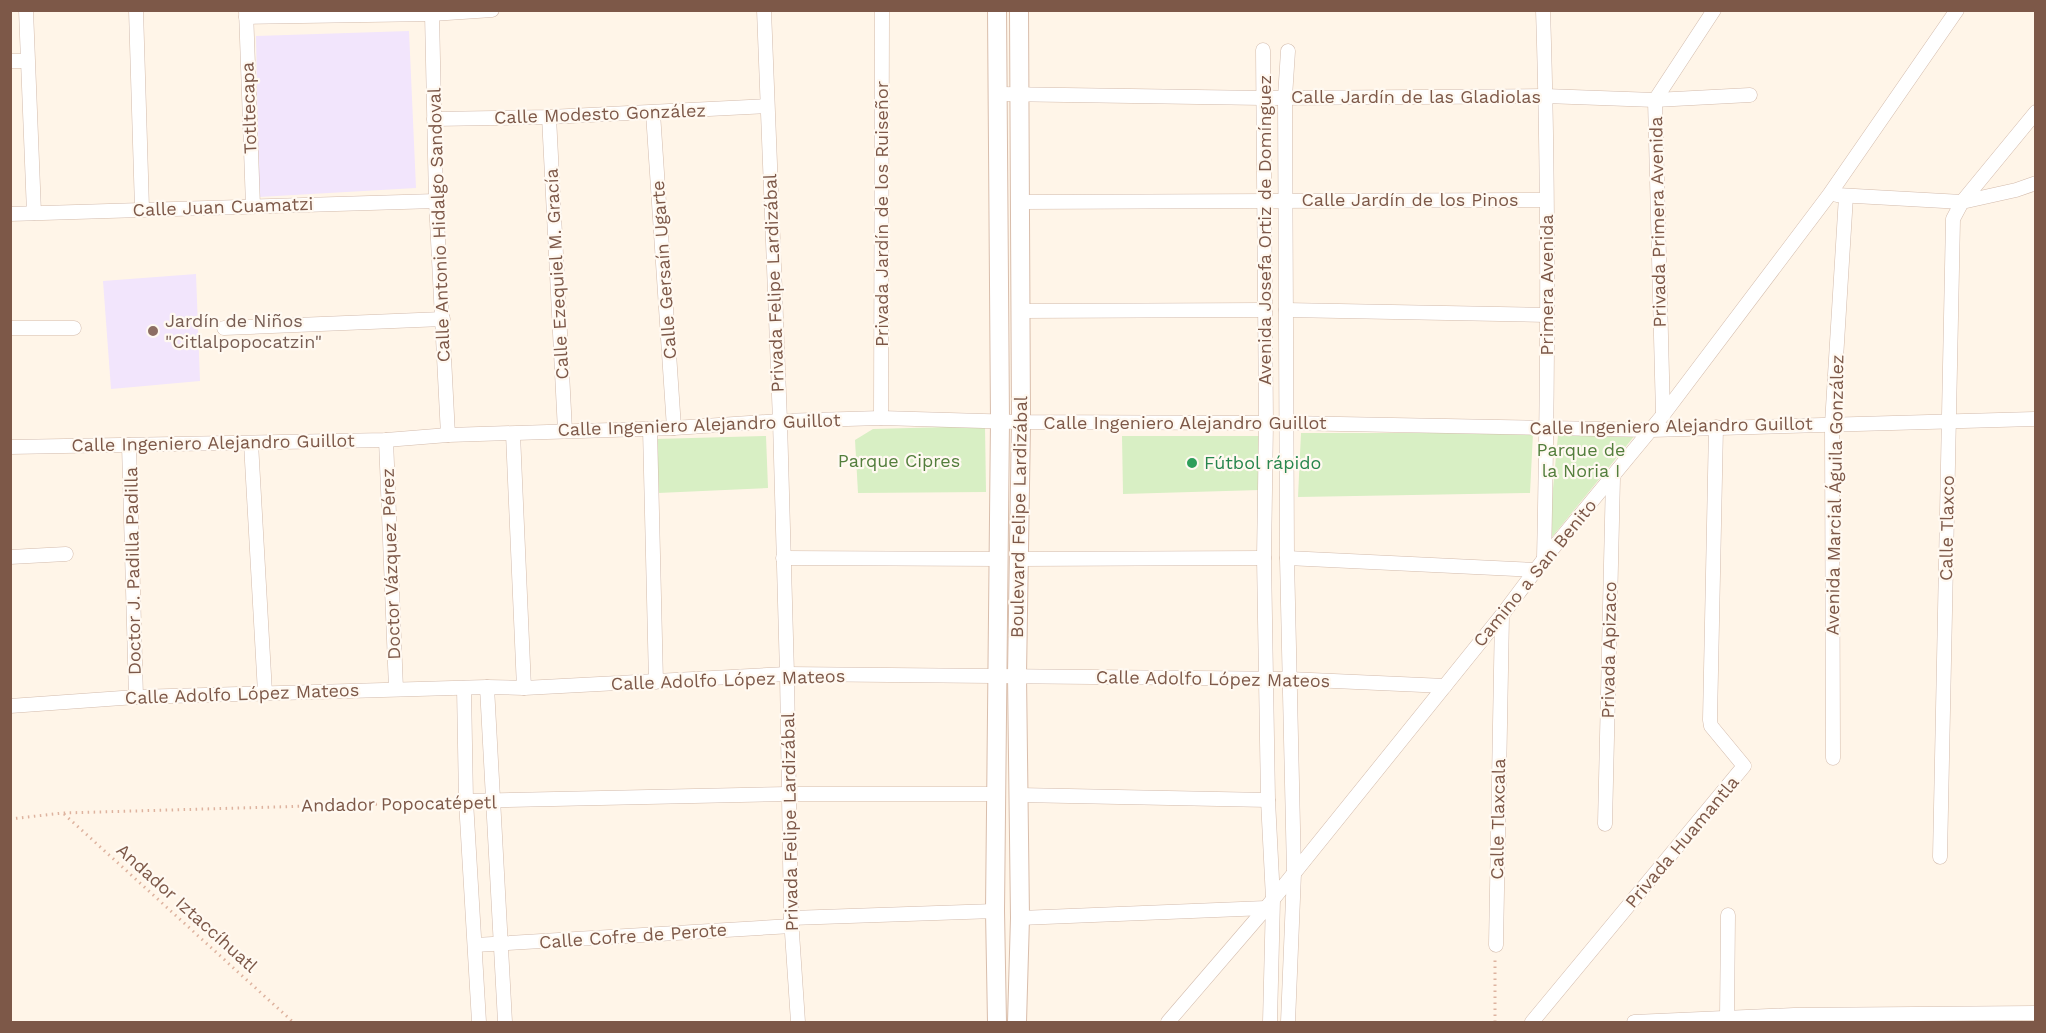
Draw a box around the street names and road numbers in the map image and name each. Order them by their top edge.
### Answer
street label: Totltecapa [236,62,261,154]
street label: Avenida Josefa Ortiz de Domínguez [1254,75,1275,385]
street label: Privada Jardín de los Ruiseñor [871,81,892,347]
street label: Calle Jardín de las Gladiolas [1291,86,1541,107]
street label: Calle Antonio Hidalgo Sandoval [423,87,454,363]
street label: Calle Modesto González [494,99,706,128]
street label: Privada Primera Avenida [1645,116,1670,328]
street label: Calle Ezequiel M. Gracía [540,168,573,380]
street label: Privada Felipe Lardizábal [759,173,788,393]
street label: Calle Gersaín Ugarte [647,180,680,360]
street label: Calle Jardín de los Pinos [1301,189,1519,210]
street label: Calle Juan Cuamatzi [132,193,314,220]
street label: Primera Avenida [1536,214,1557,356]
street label: Avenida Marcial Águila González [1822,354,1847,636]
street label: Boulevard Felipe Lardizábal [1006,395,1031,638]
street label: Calle Ingeniero Alejandro Guillot [557,409,841,440]
street label: Calle Ingeniero Alejandro Guillot [1043,412,1327,433]
street label: Calle Ingeniero Alejandro Guillot [1529,413,1813,438]
street label: Calle Ingeniero Alejandro Guillot [71,430,355,455]
street label: Doctor J. Padilla Padilla [120,467,145,675]
street label: Doctor Vázquez Pérez [377,468,404,660]
street label: Calle Tlaxco [1935,475,1958,581]
street label: Camino a San Benito [1469,495,1601,651]
street label: Privada Apizaco [1597,581,1620,719]
street label: Calle Adolfo López Mateos [610,665,846,694]
street label: Calle Adolfo López Mateos [1096,666,1330,691]
street label: Calle Adolfo López Mateos [124,679,360,708]
street label: Privada Felipe Lardizábal [777,712,802,932]
street label: Calle Tlaxcala [1486,758,1509,880]
street label: Privada Huamantla [1620,772,1743,912]
street label: Andador Popocatépetl [301,791,497,816]
street label: Andador Iztaccíhuatl [113,839,262,977]
street label: Calle Cofre de Perote [538,918,728,953]

